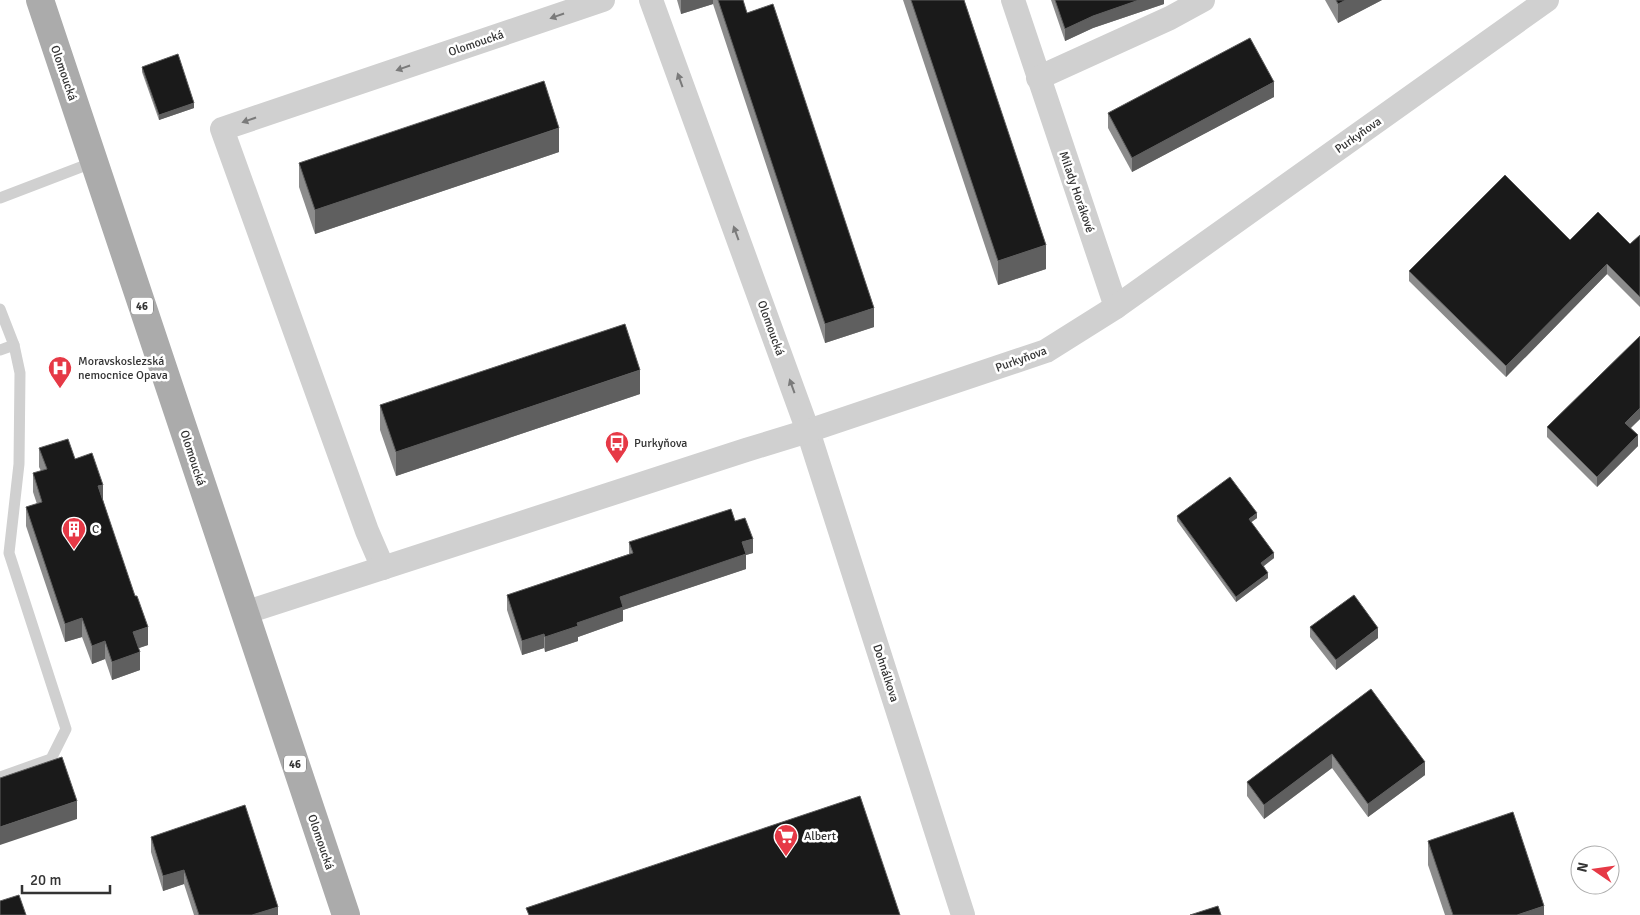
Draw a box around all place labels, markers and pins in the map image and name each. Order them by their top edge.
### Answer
place label: Moravskoslezská nemocnice Opava [78,354,168,383]
hospital icon: Moravskoslezská nemocnice Opava [47,355,73,389]
bus stop icon: Purkyňova [604,430,630,464]
place label: Purkyňova [634,436,687,451]
building icon: C [61,516,87,550]
place label: C [92,522,99,537]
supermarket icon: Albert [773,823,799,857]
place label: Albert [804,829,836,844]

